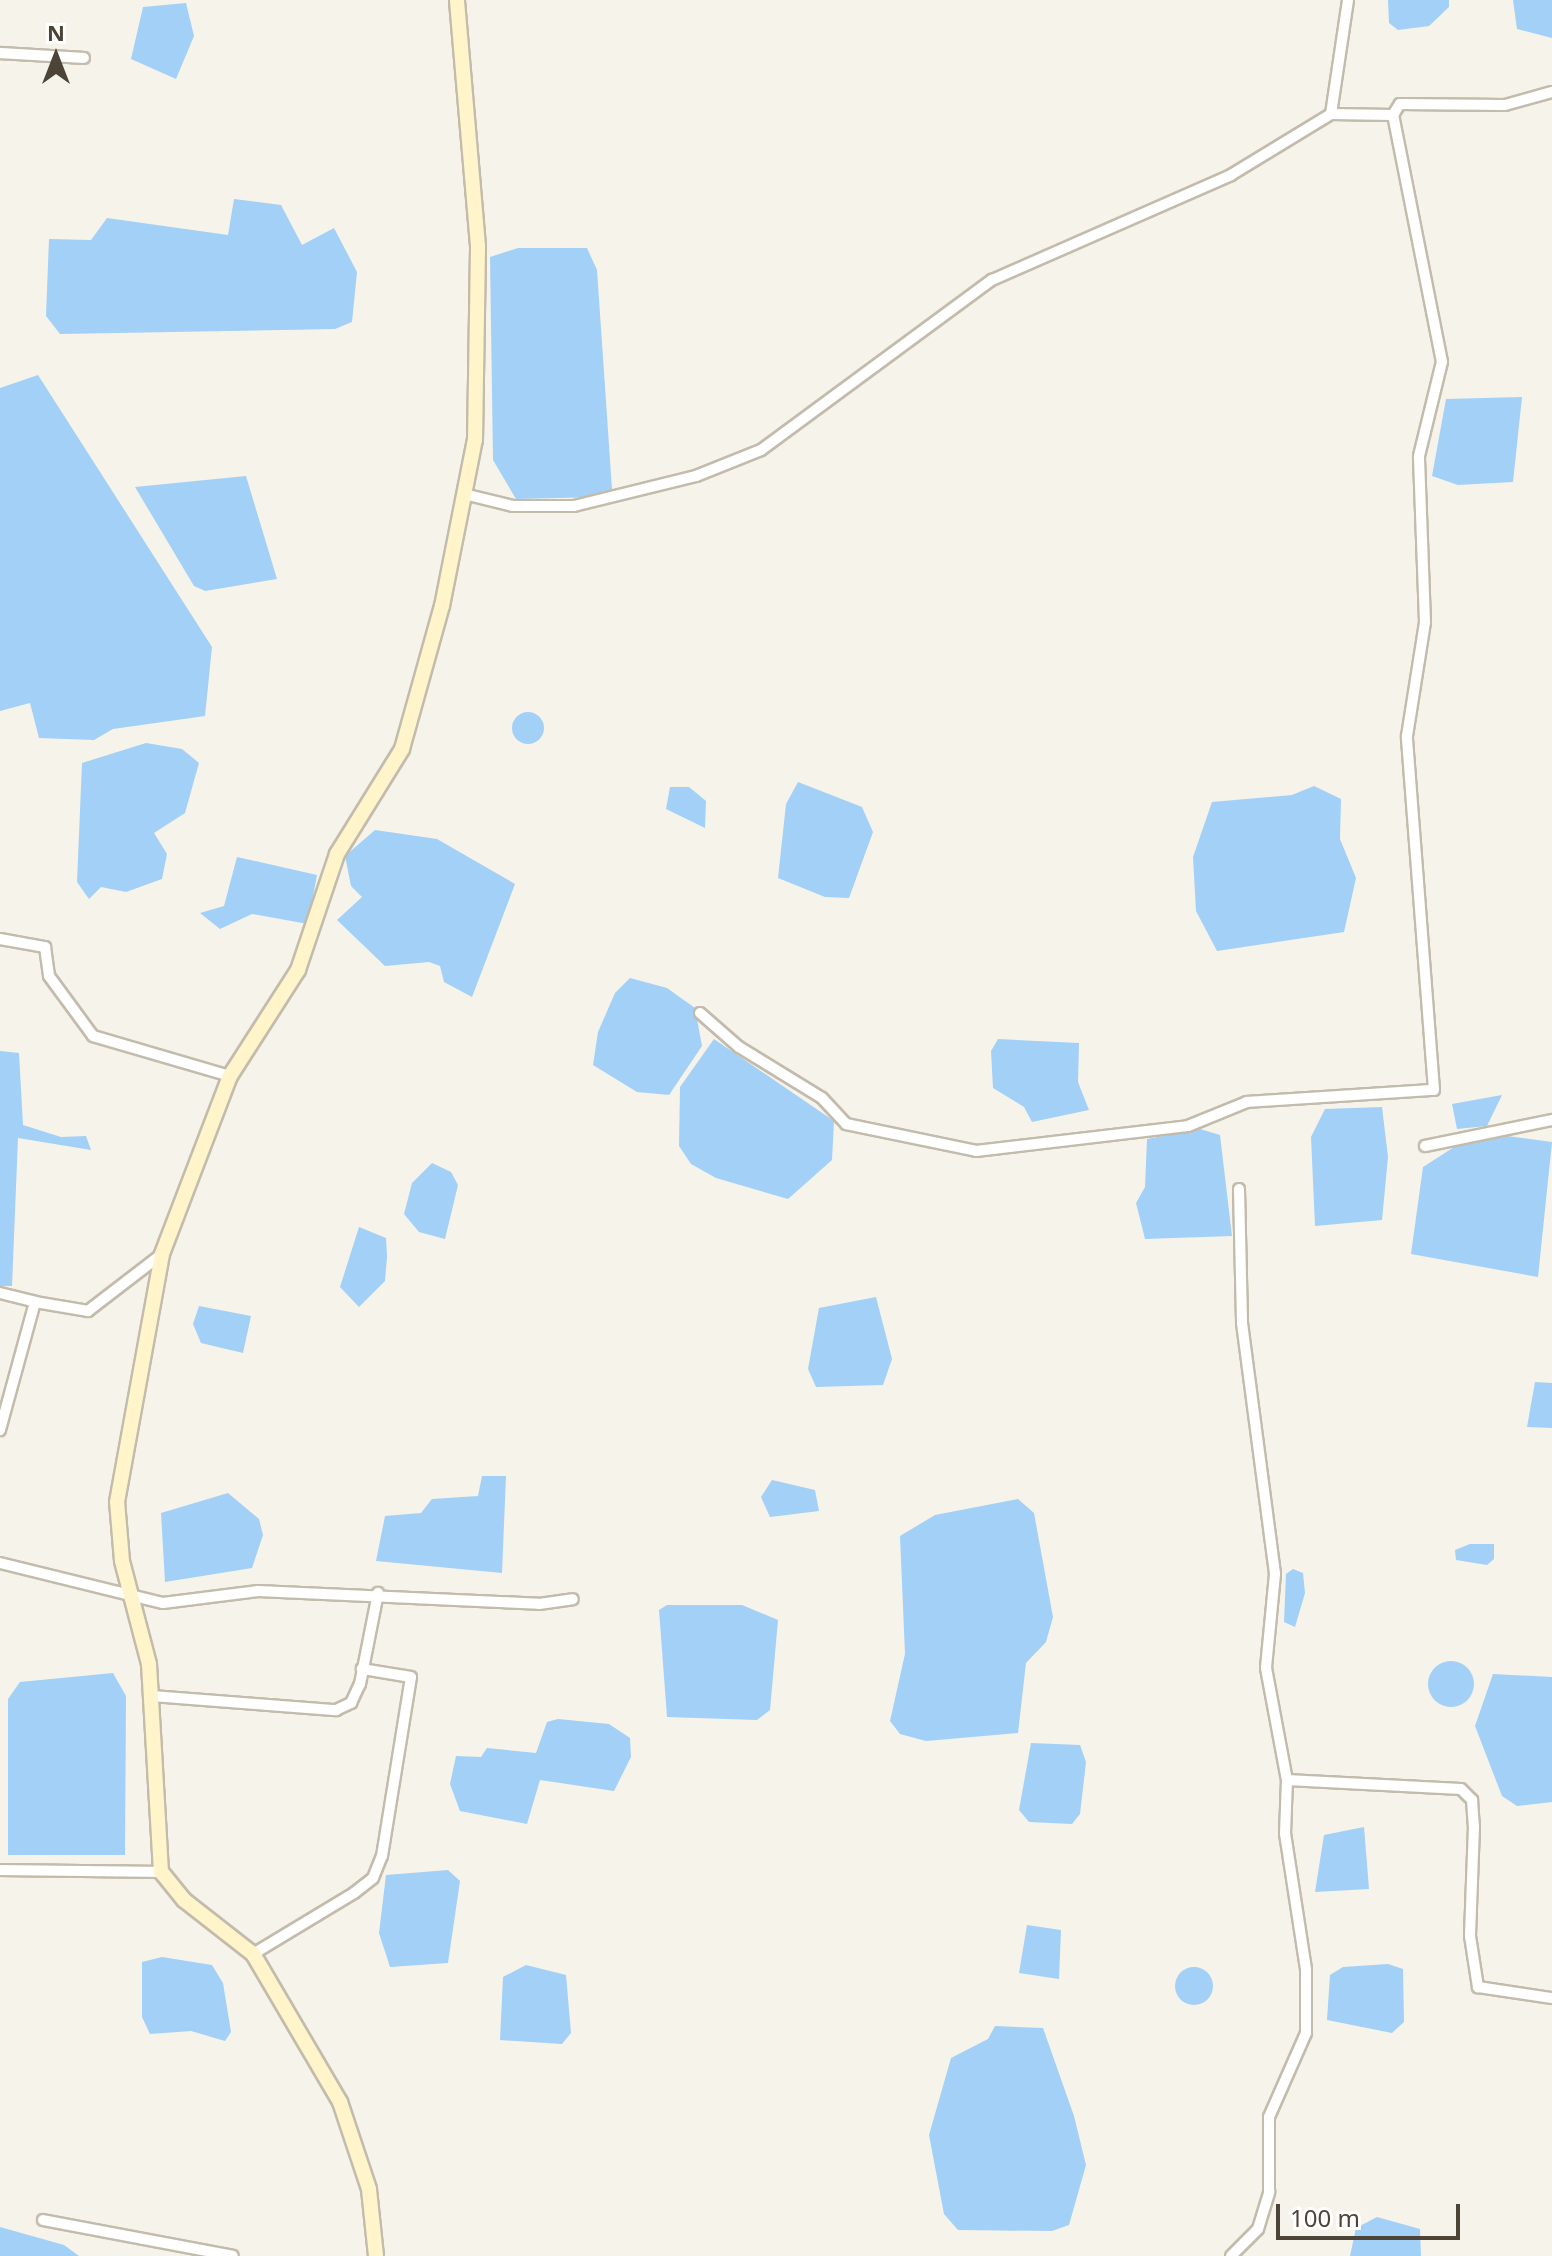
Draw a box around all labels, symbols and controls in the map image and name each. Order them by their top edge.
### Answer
north arrow [16,16,96,96]
text: N [47,17,65,47]
scale bar [1280,2188,1464,2238]
text: 100 m [1290,2201,1360,2234]

